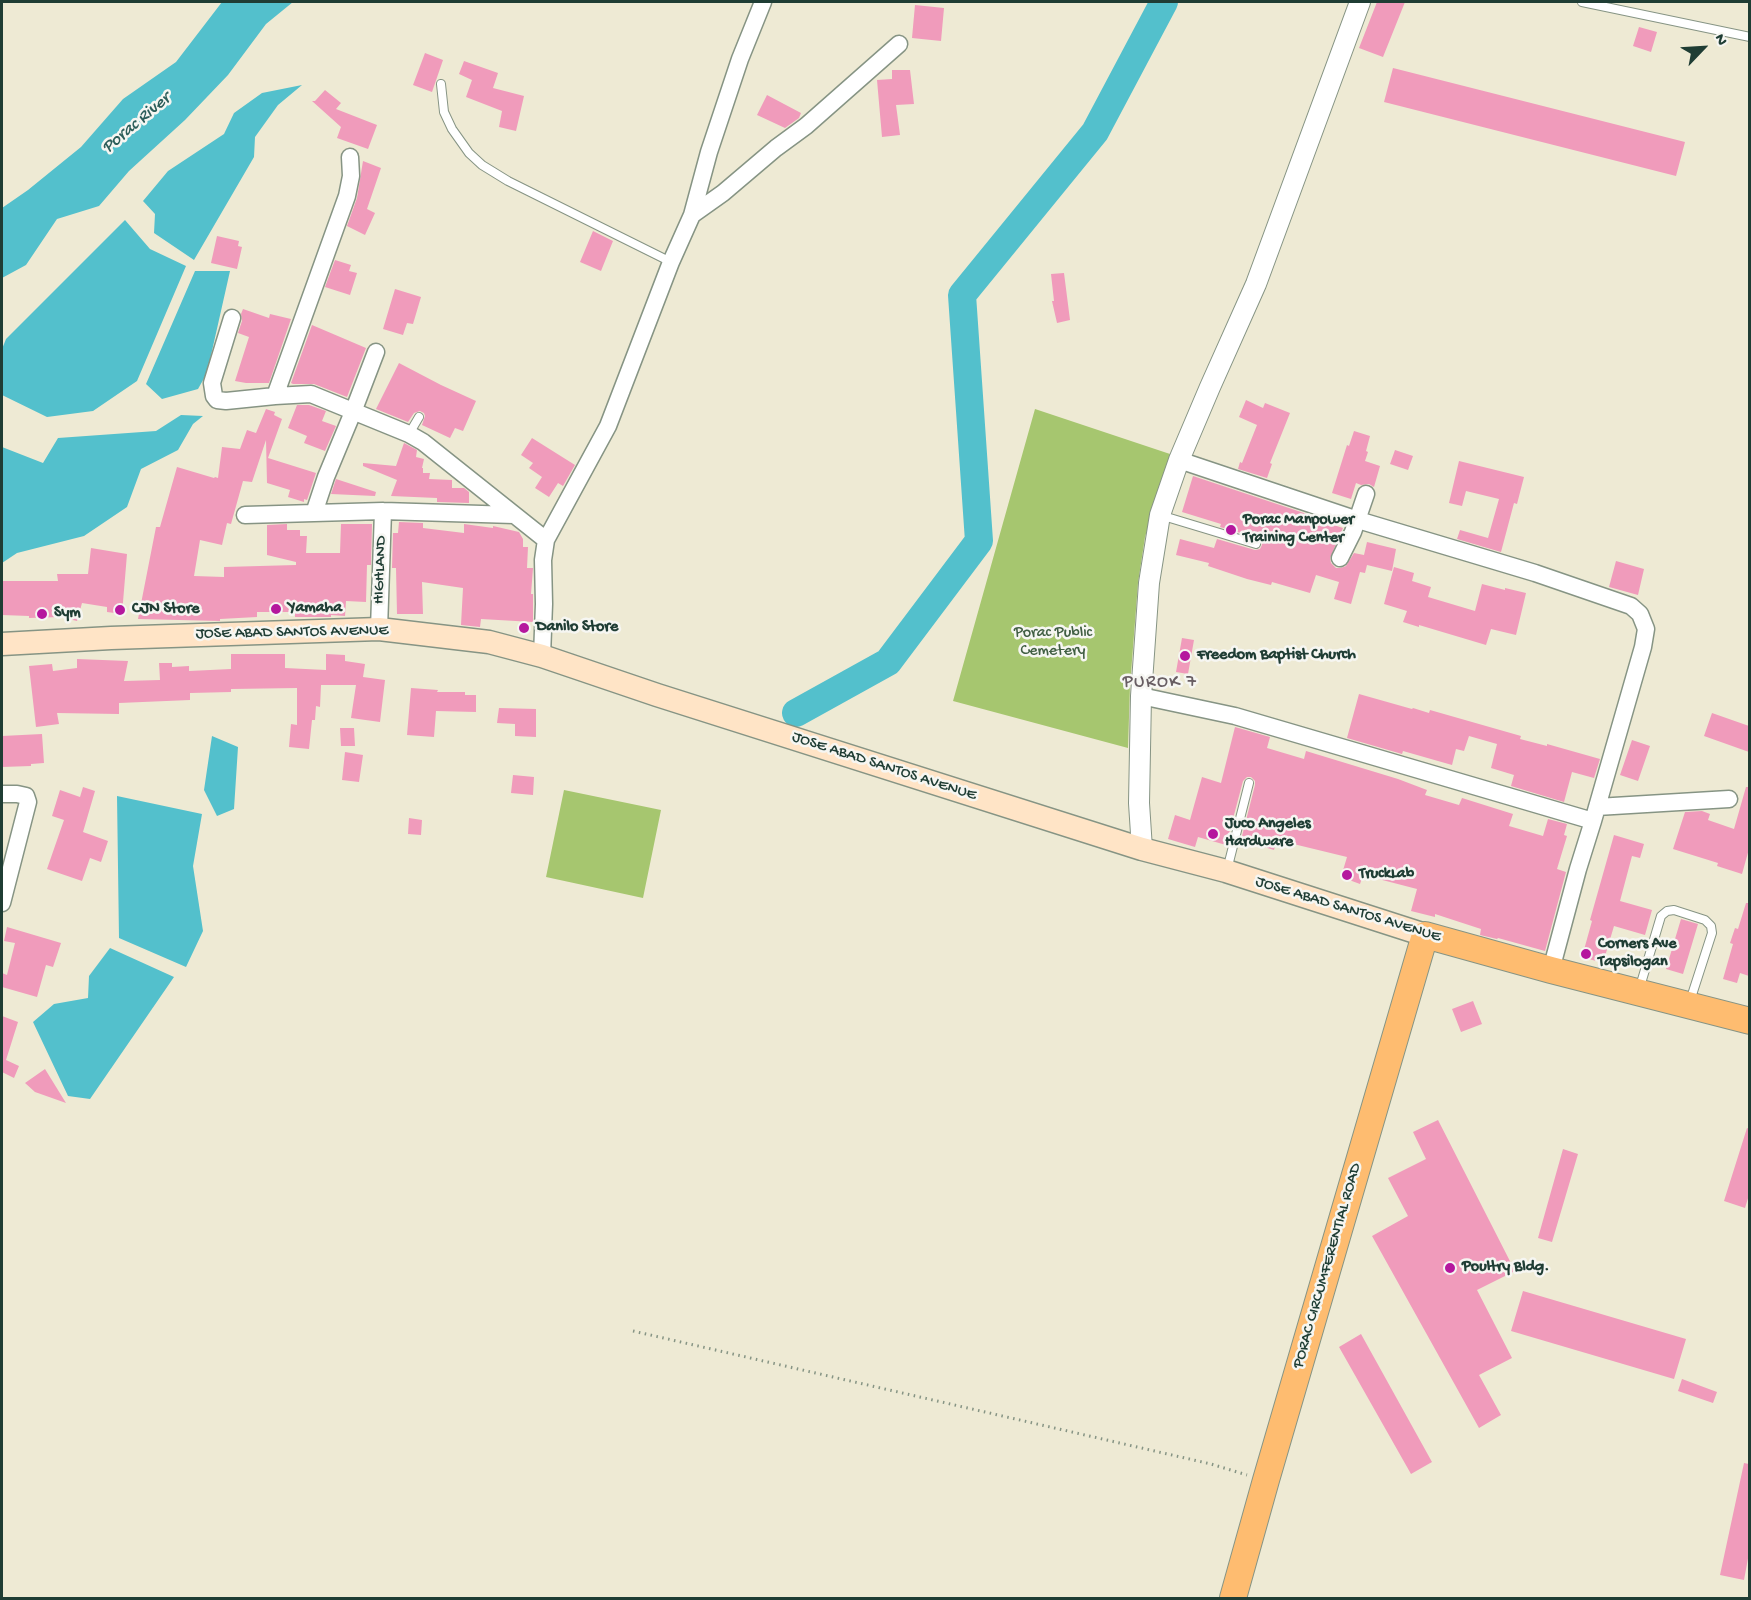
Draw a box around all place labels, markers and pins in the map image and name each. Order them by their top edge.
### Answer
place label: Porac Manpower Training Center [1243,511,1354,549]
marker: Porac Manpower Training Center [1224,523,1238,537]
place label: Yamaha [288,599,342,619]
place label: CJN Store [132,600,200,620]
marker: Yamaha [269,602,283,616]
marker: CJN Store [113,603,127,617]
place label: Sym [54,604,81,624]
marker: Sym [35,607,49,621]
place label: Danilo Store [536,618,618,638]
marker: Danilo Store [517,621,531,635]
place label: Freedom Baptist Church [1197,646,1356,666]
marker: Freedom Baptist Church [1178,649,1192,663]
place label: Juco Angeles Hardware [1225,815,1311,853]
marker: Juco Angeles Hardware [1206,827,1220,841]
place label: TruckLab [1359,865,1414,885]
marker: TruckLab [1340,868,1354,882]
place label: Corners Ave Tapsilogan [1598,935,1677,973]
marker: Corners Ave Tapsilogan [1579,947,1593,961]
place label: Poultry Bldg. [1462,1258,1549,1278]
marker: Poultry Bldg. [1443,1261,1457,1275]

